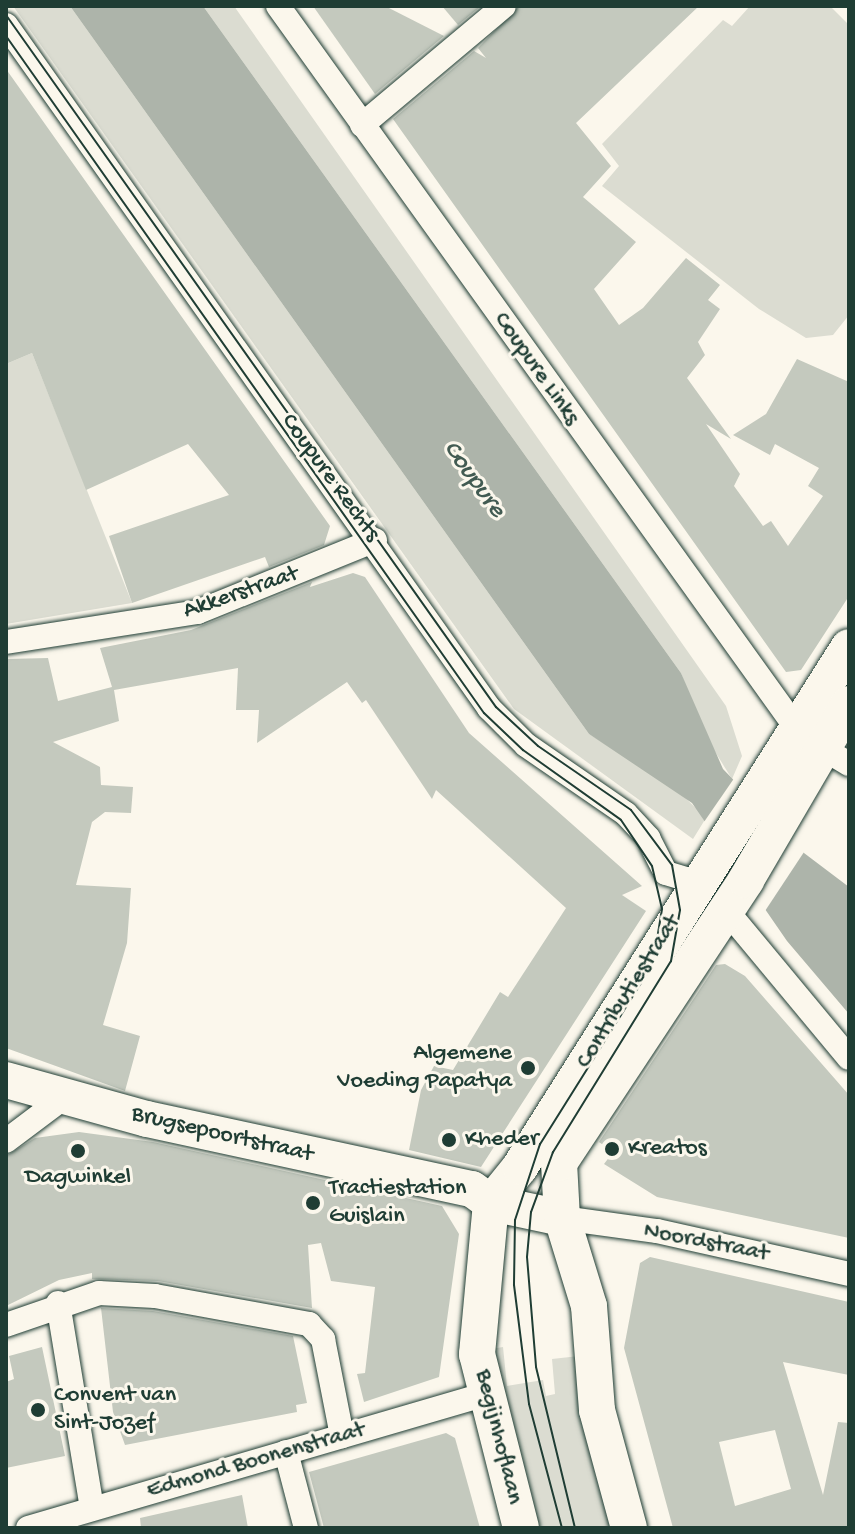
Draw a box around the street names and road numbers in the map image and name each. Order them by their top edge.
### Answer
street label: Coupure Links [487,307,585,431]
street label: Coupure Rechts [274,408,386,548]
street label: Akkerstraat [180,560,302,626]
street label: Contributiestraat [570,910,688,1074]
street label: Brugsepoortstraat [128,1100,316,1170]
street label: Noordstraat [641,1217,771,1269]
street label: Begijnhoflaan [467,1367,529,1507]
street label: Edmond Boonenstraat [144,1416,368,1506]

